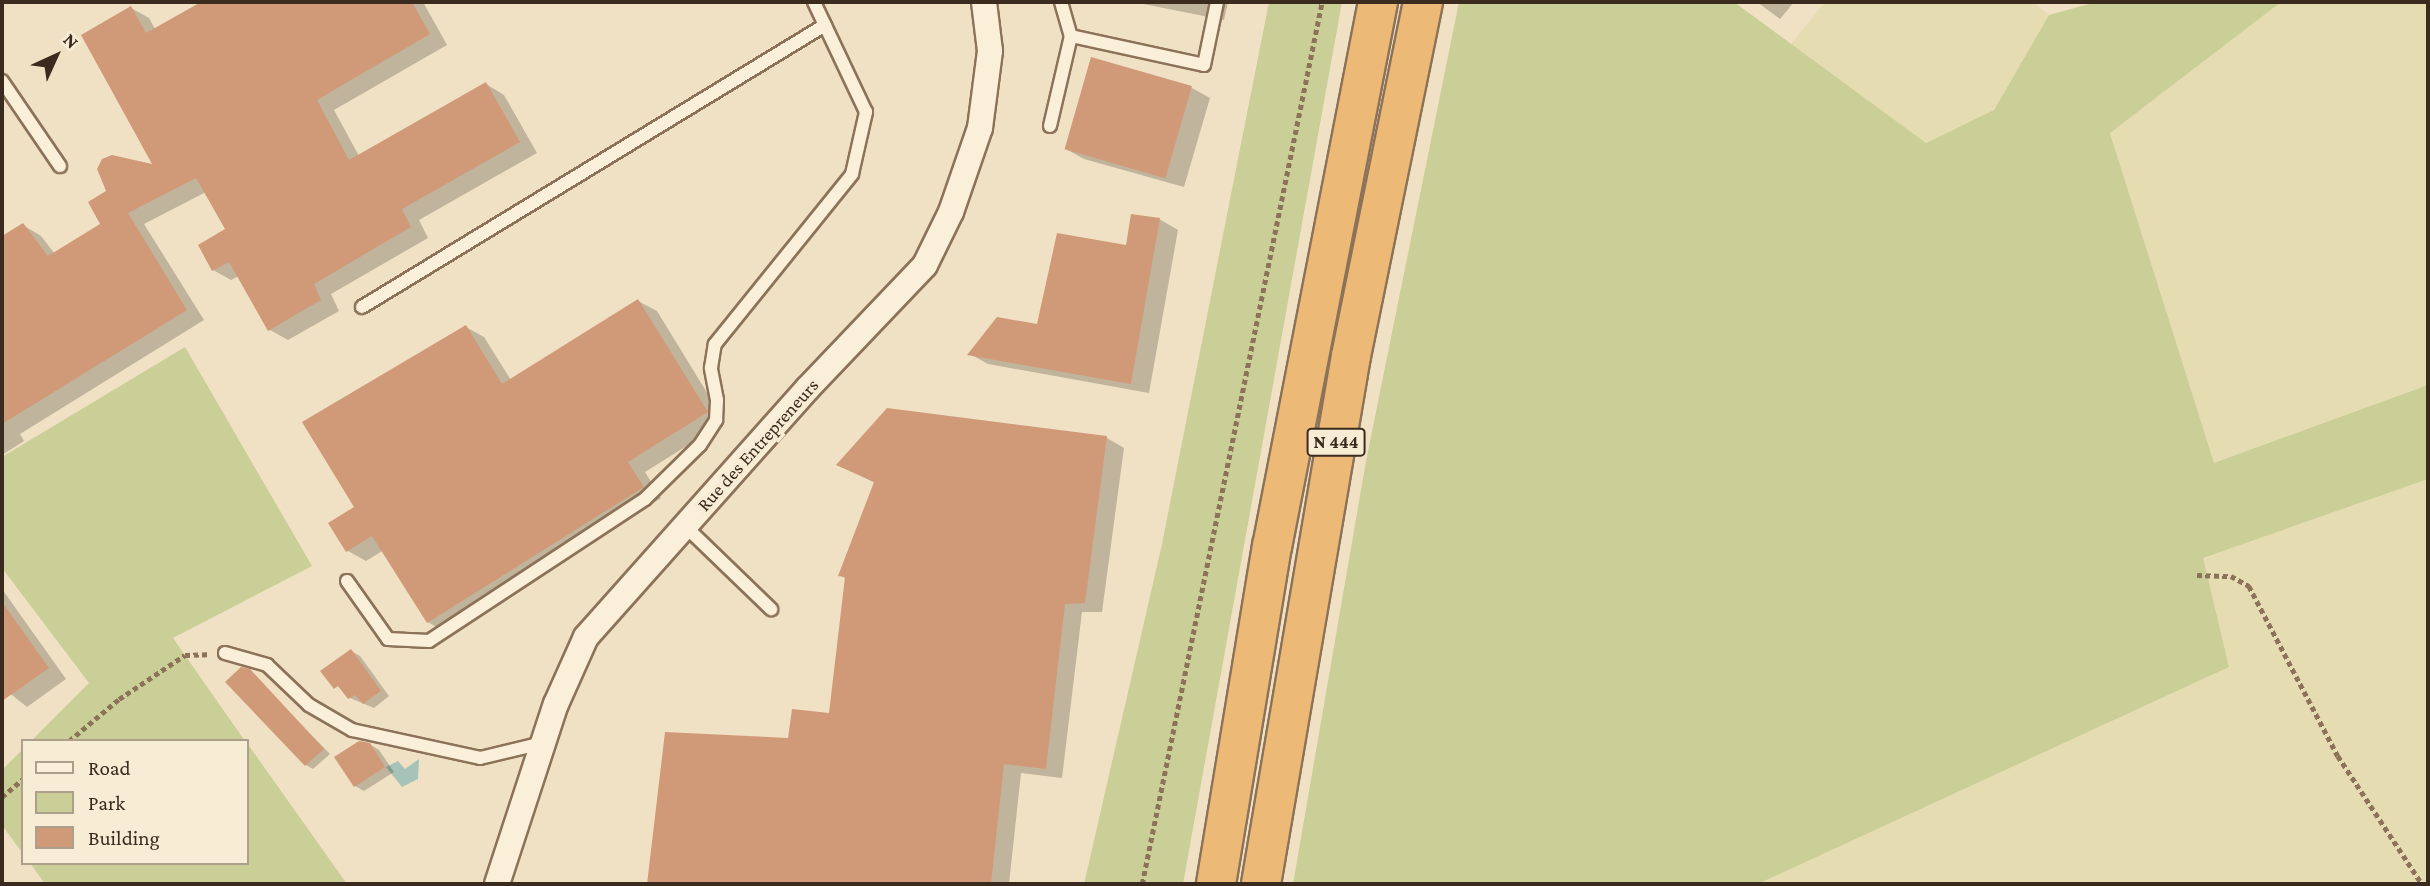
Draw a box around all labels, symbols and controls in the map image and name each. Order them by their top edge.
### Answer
north arrow [21,21,91,91]
text: N [59,29,83,53]
street label: Rue des Entrepreneurs [692,374,824,516]
road number: N 444 [1306,428,1366,457]
legend [21,739,248,865]
text: Road [88,756,131,780]
text: Park [88,791,125,815]
text: Building [88,826,160,850]

